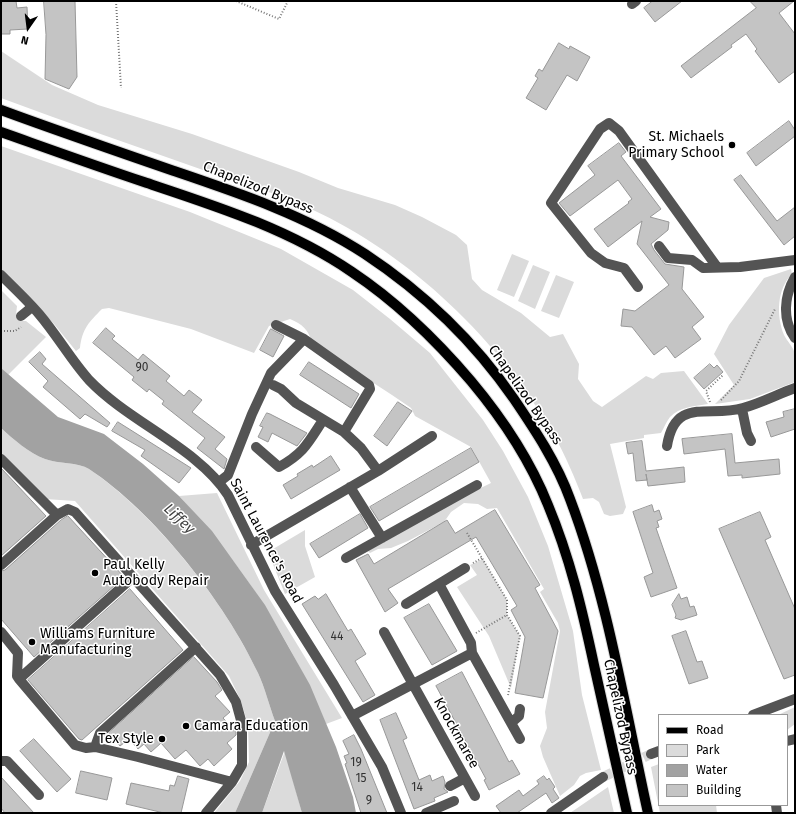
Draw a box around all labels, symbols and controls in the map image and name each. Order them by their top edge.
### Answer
north arrow [8,8,48,48]
text: N [20,33,30,47]
place label: St. Michaels Primary School [628,129,724,162]
marker: St. Michaels Primary School [727,140,737,150]
street label: Chapelizod Bypass [200,158,316,218]
street label: Chapelizod Bypass [484,342,566,448]
house number: 90 [136,361,148,375]
street label: Saint Laurence's Road [226,476,306,606]
water label: Liffey [160,500,198,538]
place label: Paul Kelly Autobody Repair [103,557,209,590]
marker: Paul Kelly Autobody Repair [90,568,100,578]
place label: Williams Furniture Manufacturing [40,626,155,658]
house number: 44 [331,630,343,644]
marker: Williams Furniture Manufacturing [27,637,37,647]
street label: Chapelizod Bypass [600,658,640,776]
street label: Knockmaree [430,695,482,771]
legend [658,714,788,806]
place label: Camara Education [194,718,308,734]
marker: Camara Education [181,721,191,731]
text: Road [696,723,724,737]
place label: Tex Style [98,731,154,747]
marker: Tex Style [157,734,167,744]
text: Park [696,743,720,757]
house number: 19 [350,756,362,770]
text: Water [696,763,727,777]
house number: 15 [355,772,367,786]
house number: 14 [411,781,423,795]
text: Building [696,783,741,797]
house number: 9 [366,794,372,808]

